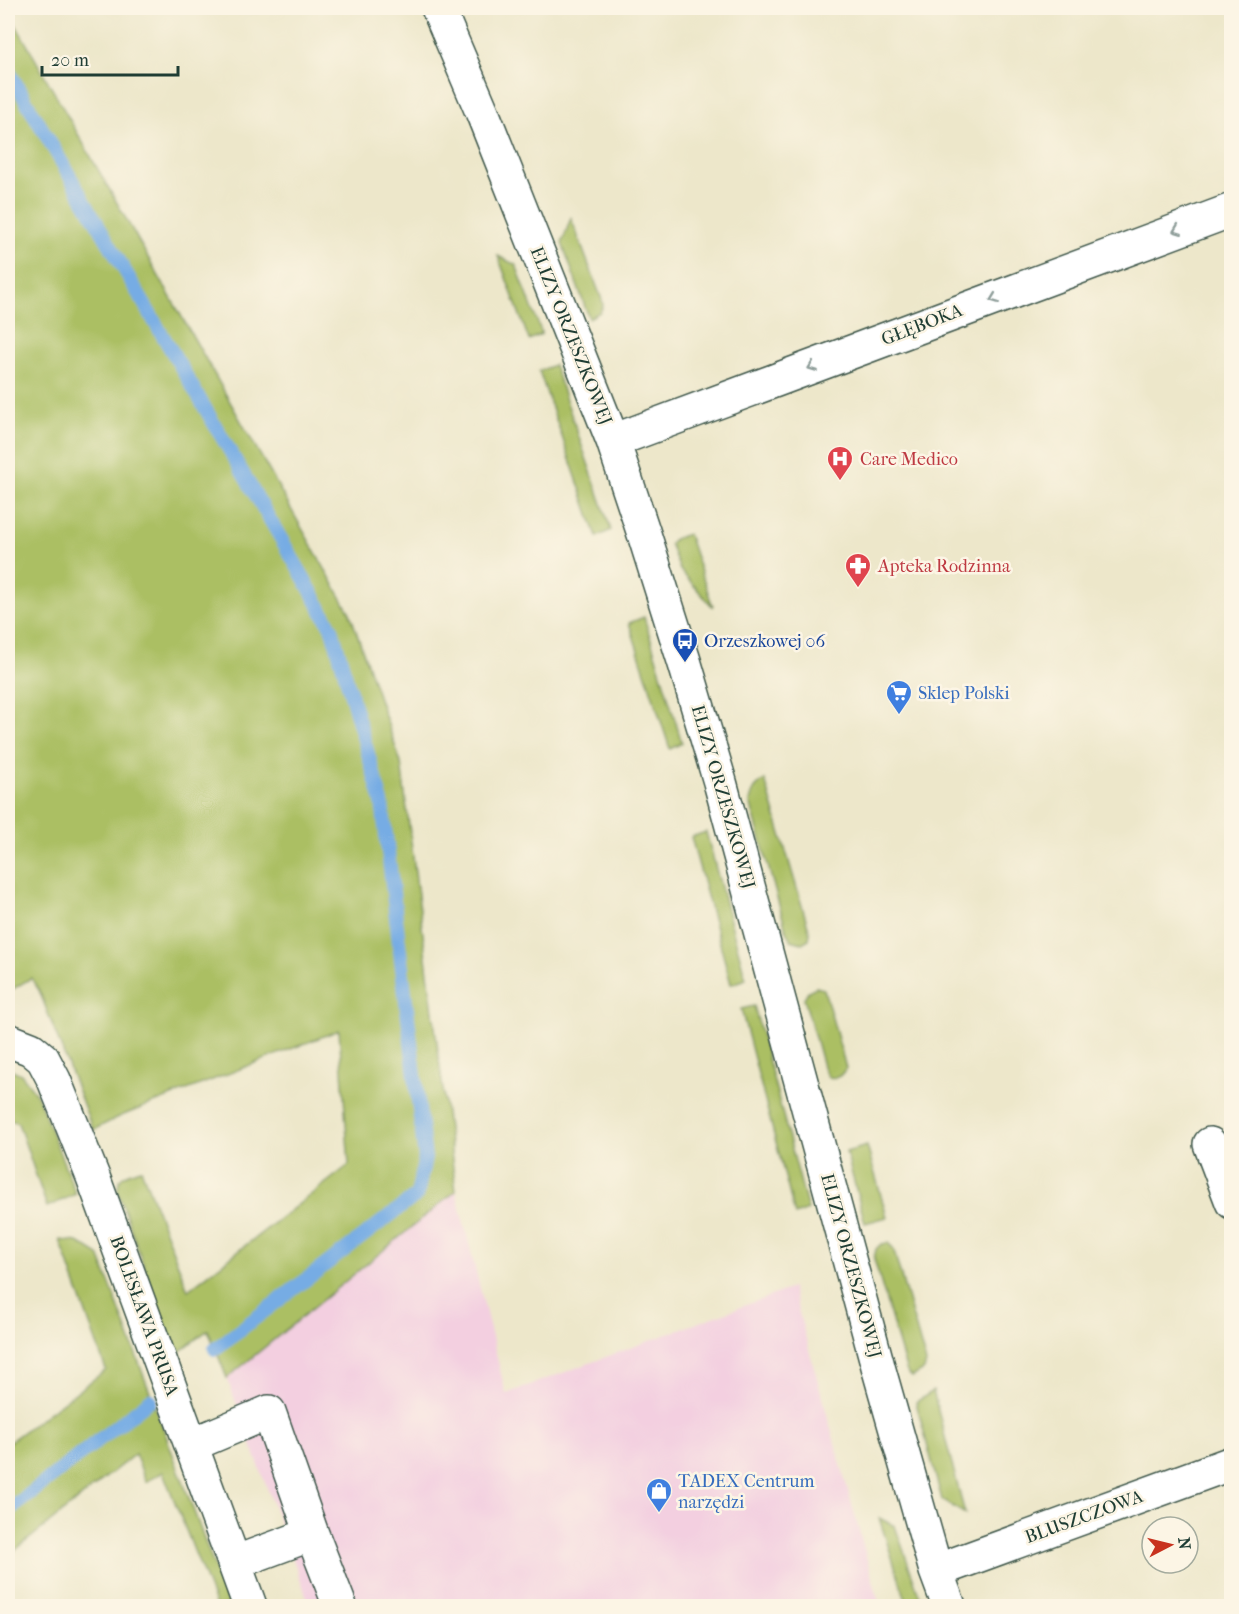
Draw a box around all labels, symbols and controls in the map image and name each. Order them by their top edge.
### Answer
scale bar [42,39,178,77]
text: 20 m [51,50,89,71]
one-way arrow [1172,223,1183,235]
street label: ELIZY ORZESZKOWEJ [526,244,616,428]
one-way arrow [989,291,1000,304]
street label: GŁĘBOKA [879,300,966,350]
one-way arrow [807,360,818,372]
hospital icon: Care Medico [825,444,855,482]
place label: Care Medico [860,449,958,470]
pharmacy icon: Apteka Rodzinna [843,551,873,589]
place label: Apteka Rodzinna [877,556,1011,577]
bus stop icon: Orzeszkowej 06 [670,626,700,664]
place label: Orzeszkowej 06 [704,631,825,652]
supermarket icon: Sklep Polski [884,678,914,716]
place label: Sklep Polski [918,683,1010,704]
street label: ELIZY ORZESZKOWEJ [687,703,759,892]
street label: ELIZY ORZESZKOWEJ [816,1171,886,1361]
street label: BOLESŁAWA PRUSA [105,1233,183,1399]
place label: TADEX Centrum narzędzi [678,1471,814,1513]
shop icon: TADEX Centrum narzędzi [644,1476,674,1514]
street label: BLUSZCZOWA [1022,1486,1146,1548]
north arrow [1140,1515,1200,1575]
text: N [1174,1536,1195,1551]

